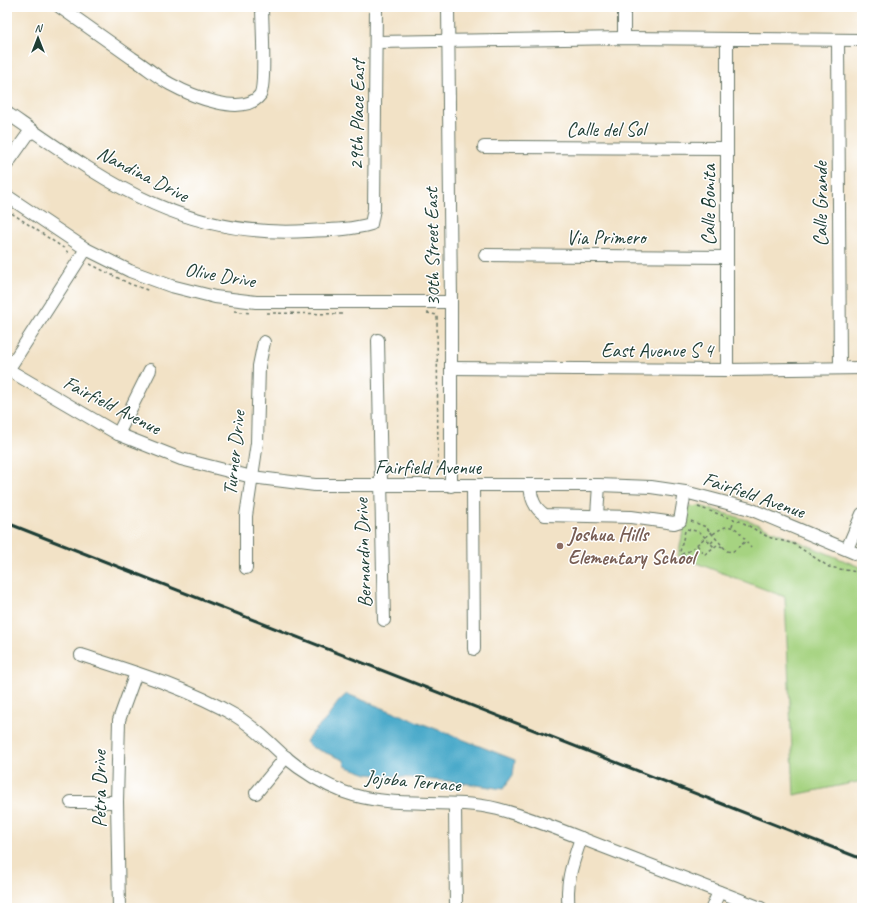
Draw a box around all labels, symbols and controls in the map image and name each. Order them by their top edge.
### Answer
north arrow [18,18,58,58]
text: N [35,21,44,35]
street label: 29th Place East [344,56,371,171]
street label: Calle del Sol [567,117,649,142]
street label: Nandina Drive [93,140,194,208]
street label: Calle Grande [808,160,833,247]
street label: Calle Bonita [696,163,721,245]
street label: 30th Street East [418,185,446,307]
street label: Via Primero [566,225,648,250]
street label: Olive Drive [183,257,259,294]
street label: East Avenue S 4 [601,338,715,363]
street label: Fairfield Avenue [59,370,166,441]
street label: Turner Drive [217,408,251,497]
street label: Fairfield Avenue [375,455,482,480]
street label: Fairfield Avenue [700,466,810,525]
street label: Bernardin Drive [349,496,377,608]
place label: Joshua Hills Elementary School [566,522,698,570]
marker: Joshua Hills Elementary School [555,541,565,551]
street label: Petra Drive [87,749,112,828]
street label: Jojoba Terrace [363,764,463,798]

